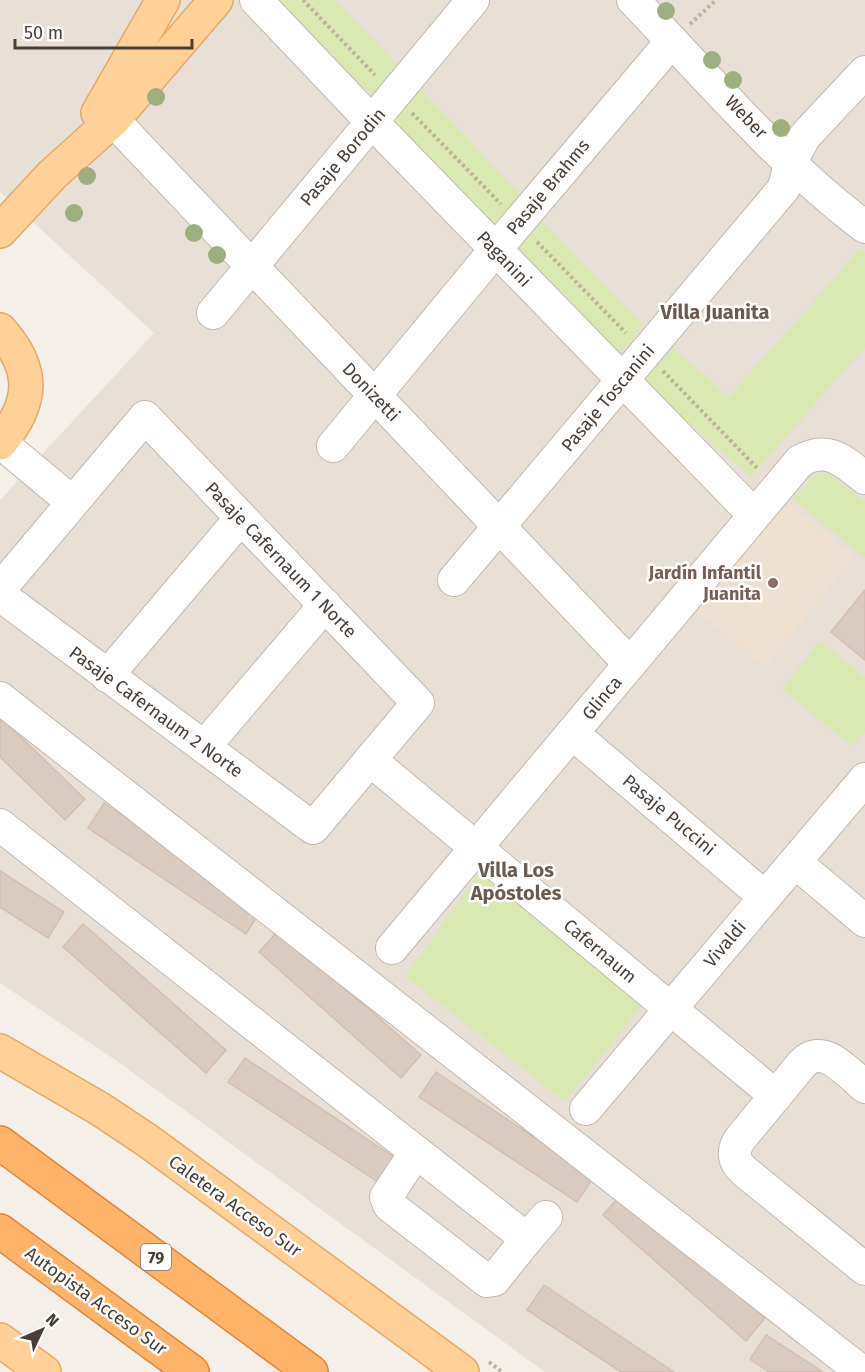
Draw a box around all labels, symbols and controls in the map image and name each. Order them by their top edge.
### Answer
scale bar [15,12,192,50]
text: 50 m [24,22,63,44]
street label: Weber [720,91,772,143]
street label: Pasaje Borodin [296,103,390,211]
street label: Pasaje Brahms [502,135,594,239]
street label: Paganini [472,226,536,292]
district label: Villa Juanita [660,300,769,324]
street label: Pasaje Toscanini [557,340,659,456]
street label: Donizetti [338,358,404,426]
street label: Pasaje Cafernaum 1 Norte [201,477,361,643]
place label: Jardín Infantil Juanita [648,562,762,605]
marker: Jardín Infantil Juanita [766,576,780,590]
street label: Pasaje Cafernaum 2 Norte [65,642,247,782]
street label: Glinca [577,672,627,724]
street label: Pasaje Puccini [618,770,720,860]
district label: Villa Los Apóstoles [470,858,562,905]
street label: Cafernaum [559,914,641,988]
street label: Vivaldi [699,916,751,972]
street label: Caletera Acceso Sur [164,1150,306,1262]
street label: Autopista Acceso Sur [21,1242,171,1360]
road number: 79 [141,1244,171,1270]
north arrow [12,1300,72,1360]
text: N [42,1310,63,1330]

